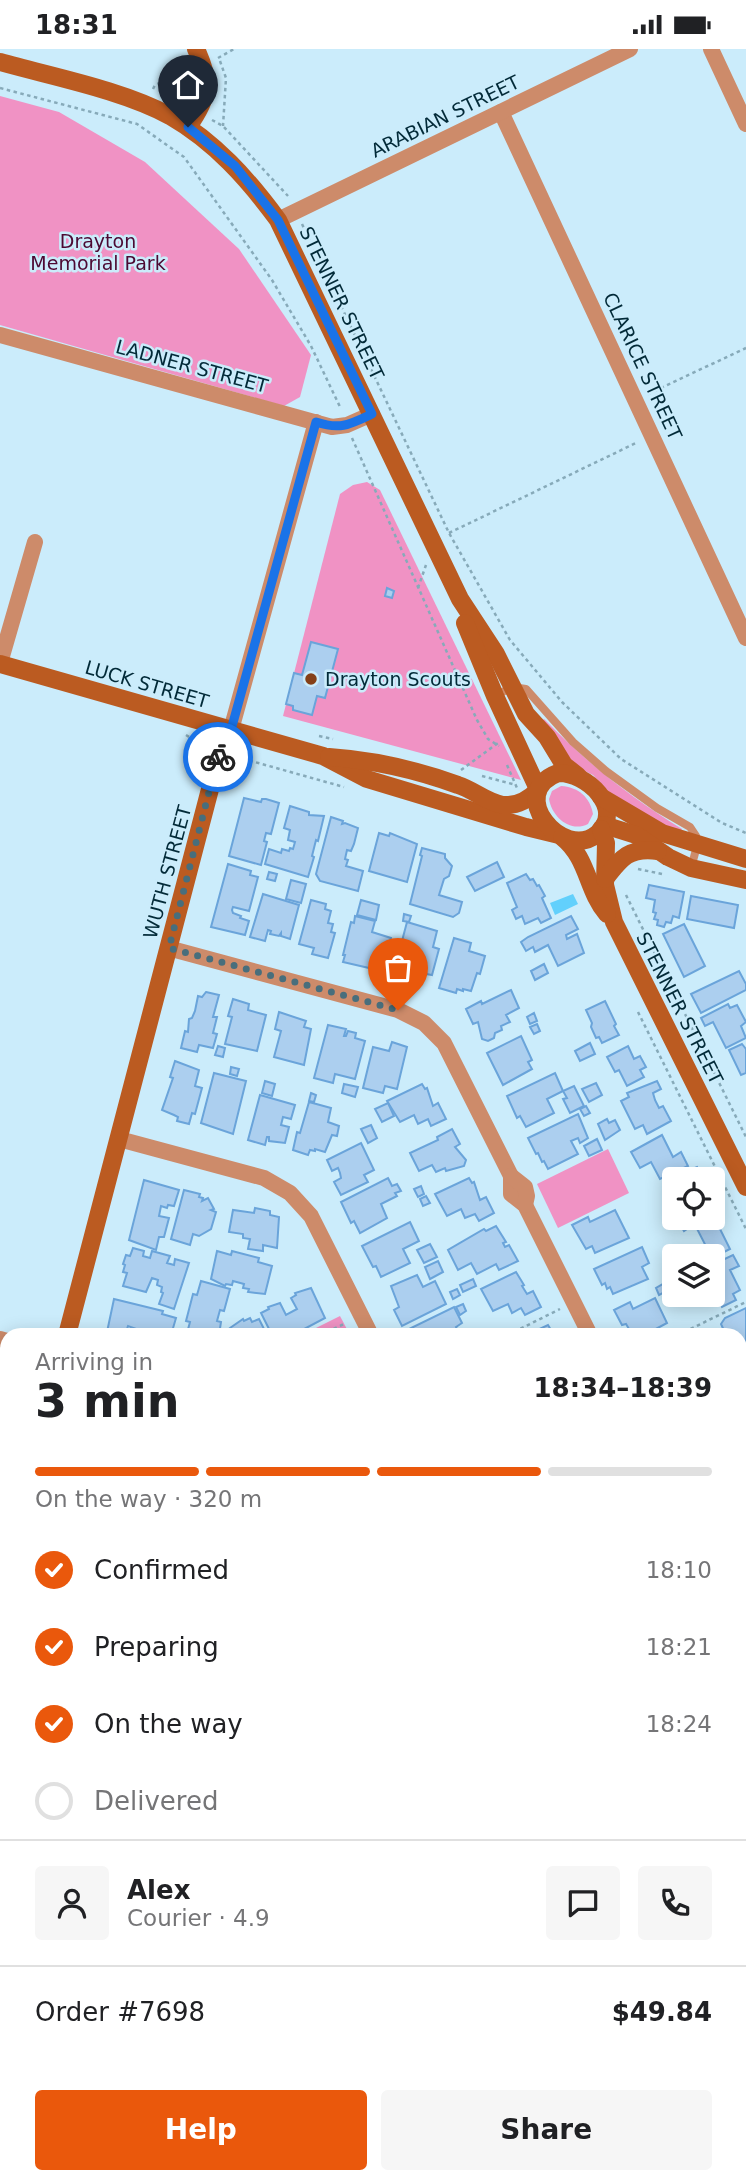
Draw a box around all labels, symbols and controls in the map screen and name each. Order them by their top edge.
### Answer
text: 18:31 [35,10,118,40]
pin [158,55,218,127]
icon: home [169,66,207,104]
street label: ARABIAN STREET [367,70,523,162]
street label: STENNER STREET [295,223,389,384]
park label: Drayton Memorial Park [30,230,166,274]
street label: CLARICE STREET [599,289,687,443]
street label: LADNER STREET [114,335,271,397]
street label: LUCK STREET [83,656,212,712]
place label: Drayton Scouts [325,668,471,690]
marker: Drayton Scouts [303,671,319,687]
courier [183,722,253,792]
icon: bike [199,738,237,776]
street label: WUTH STREET [139,803,195,941]
street label: STENNER STREET [632,928,728,1088]
pin [368,938,428,1010]
icon: bag [379,949,417,987]
map controls [662,1167,725,1307]
button: locate [662,1167,725,1230]
button: layers [662,1244,725,1307]
text: Arriving in [35,1349,153,1375]
text: 18:34–18:39 [533,1373,712,1403]
text: 3 min [35,1374,179,1428]
text: On the way · 320 m [35,1486,262,1512]
icon: check [35,1551,73,1589]
text: Confirmed [94,1555,229,1585]
text: 18:10 [646,1557,712,1583]
icon: check [35,1628,73,1666]
text: Preparing [94,1632,219,1662]
text: 18:21 [646,1634,712,1660]
icon: check [35,1705,73,1743]
text: On the way [94,1709,243,1739]
text: 18:24 [646,1711,712,1737]
text: Delivered [94,1786,218,1816]
button: person [35,1866,109,1940]
button: chat [546,1866,620,1940]
button: phone [638,1866,712,1940]
text: Alex [127,1875,190,1905]
text: Courier · 4.9 [127,1905,270,1931]
text: Order #7698 [35,1997,205,2027]
text: $49.84 [612,1997,712,2027]
button: Help [35,2090,367,2170]
button: Share [381,2090,712,2170]

